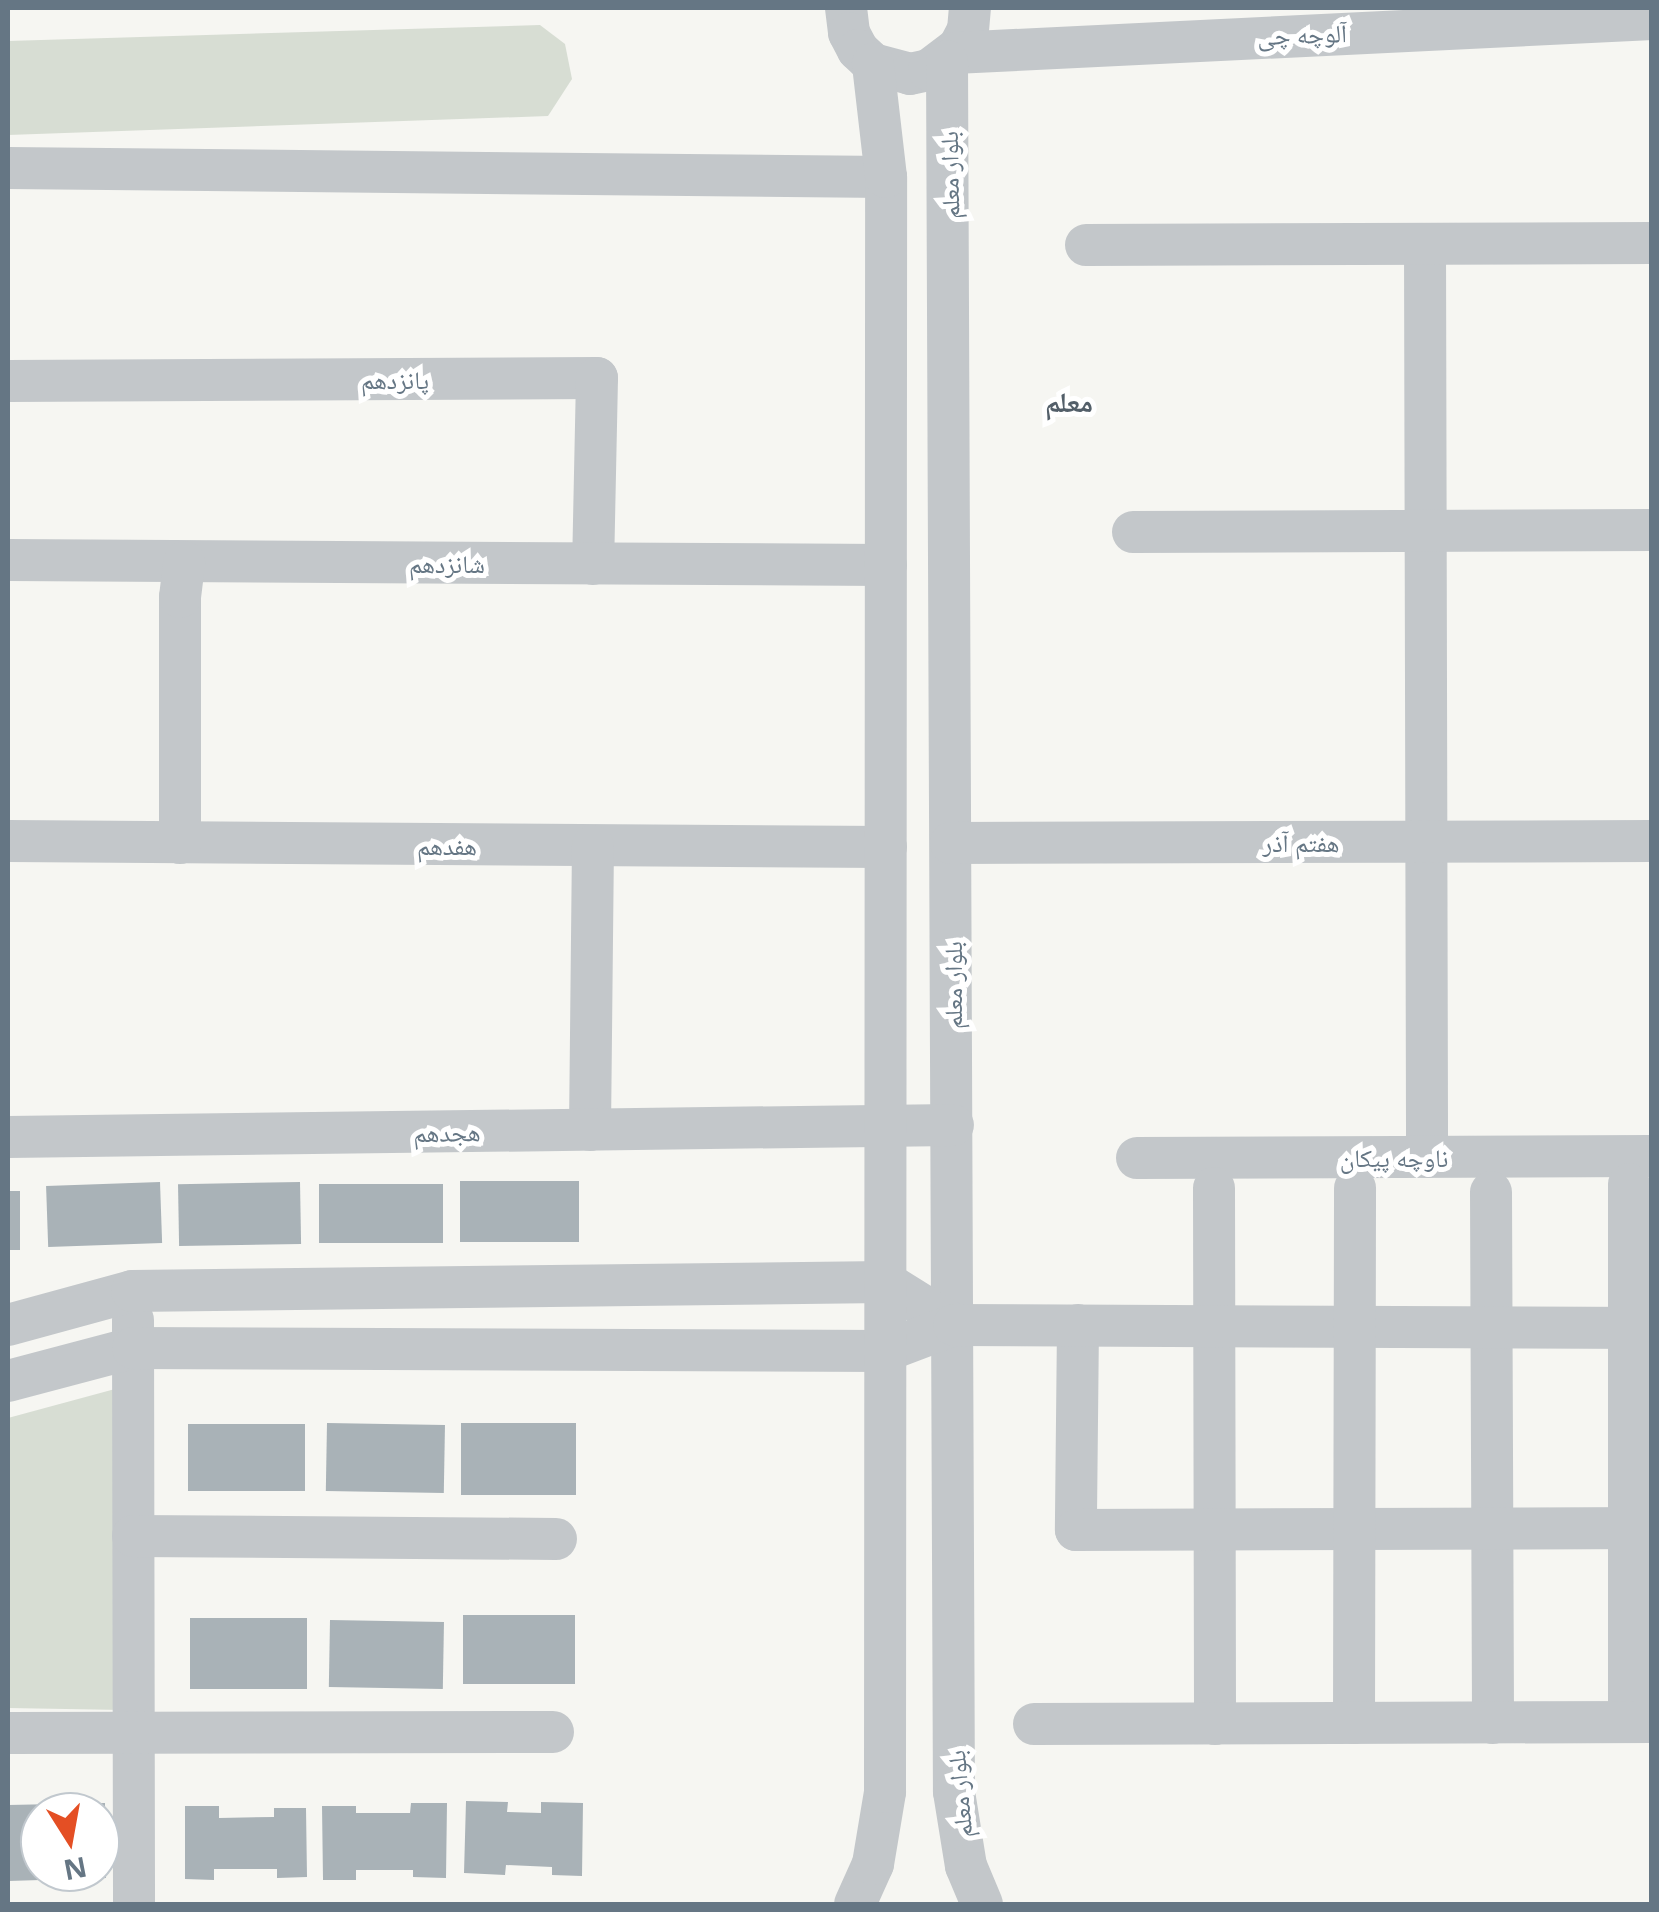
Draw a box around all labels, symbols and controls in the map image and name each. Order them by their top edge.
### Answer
street label: آلوچه چی [1257,17,1347,51]
street label: بلوار معلم [933,131,965,219]
street label: پانزدهم [361,364,429,394]
district label: معلم [1045,384,1093,418]
street label: شانزدهم [409,548,485,578]
street label: هفتم آذر [1262,827,1340,857]
street label: هفدهم [417,830,477,860]
street label: بلوار معلم [937,941,967,1029]
street label: هجدهم [413,1116,481,1148]
street label: ناوچه پیکان [1340,1142,1448,1172]
street label: بلوار معلم [940,1749,978,1839]
north arrow [20,1792,120,1892]
text: N [61,1849,90,1890]

